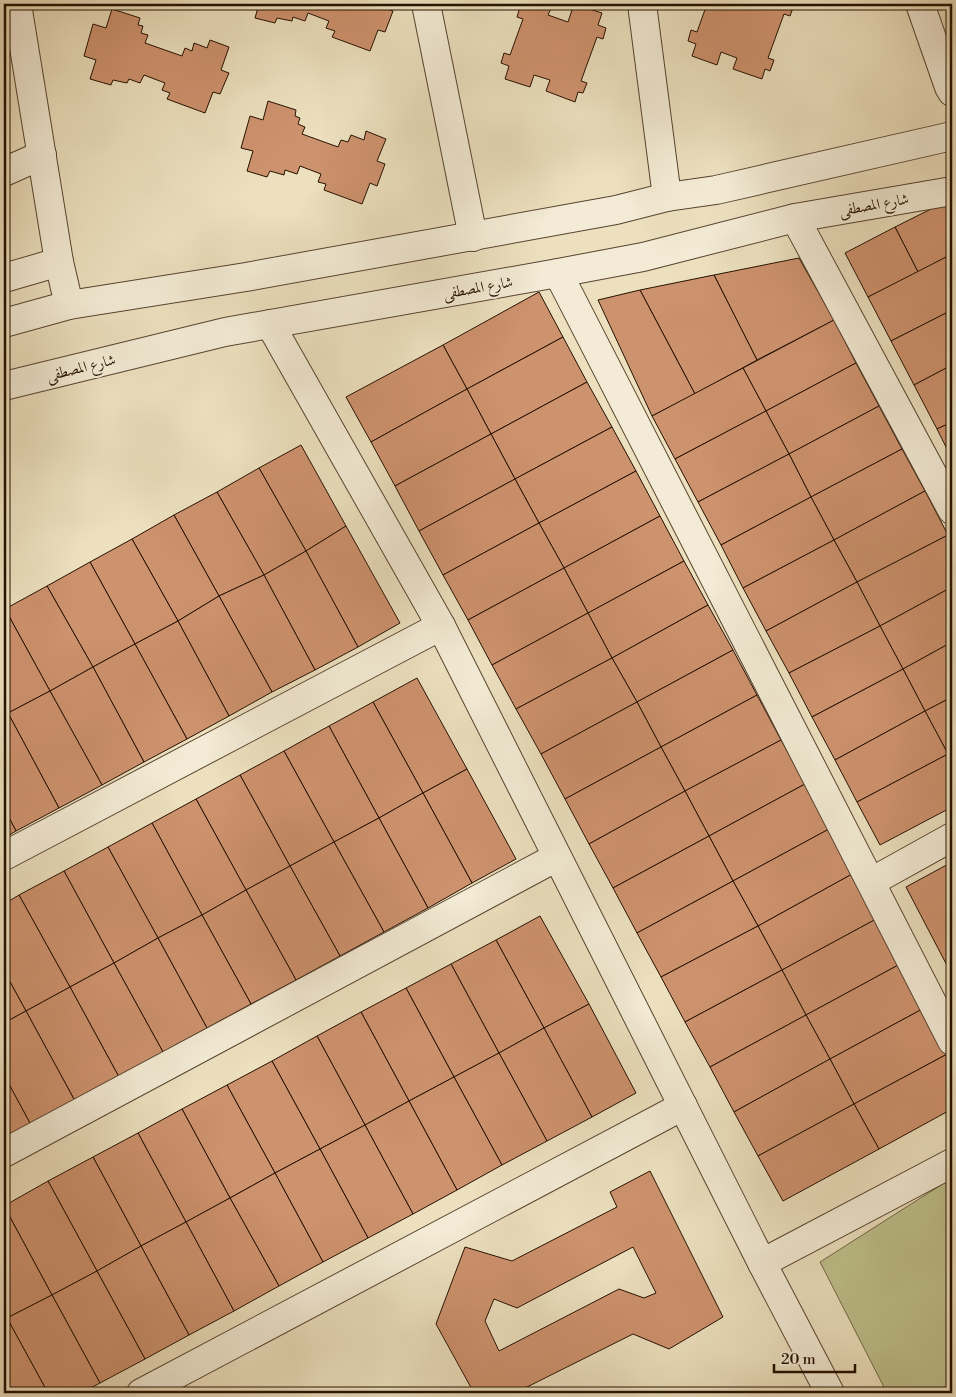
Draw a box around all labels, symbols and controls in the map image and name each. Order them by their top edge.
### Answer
street label: شارع المصطفى [838,190,911,223]
street label: شارع المصطفى [442,273,515,306]
street label: شارع المصطفى [45,350,118,389]
scale bar [774,1342,855,1374]
text: 20 m [781,1350,816,1369]

